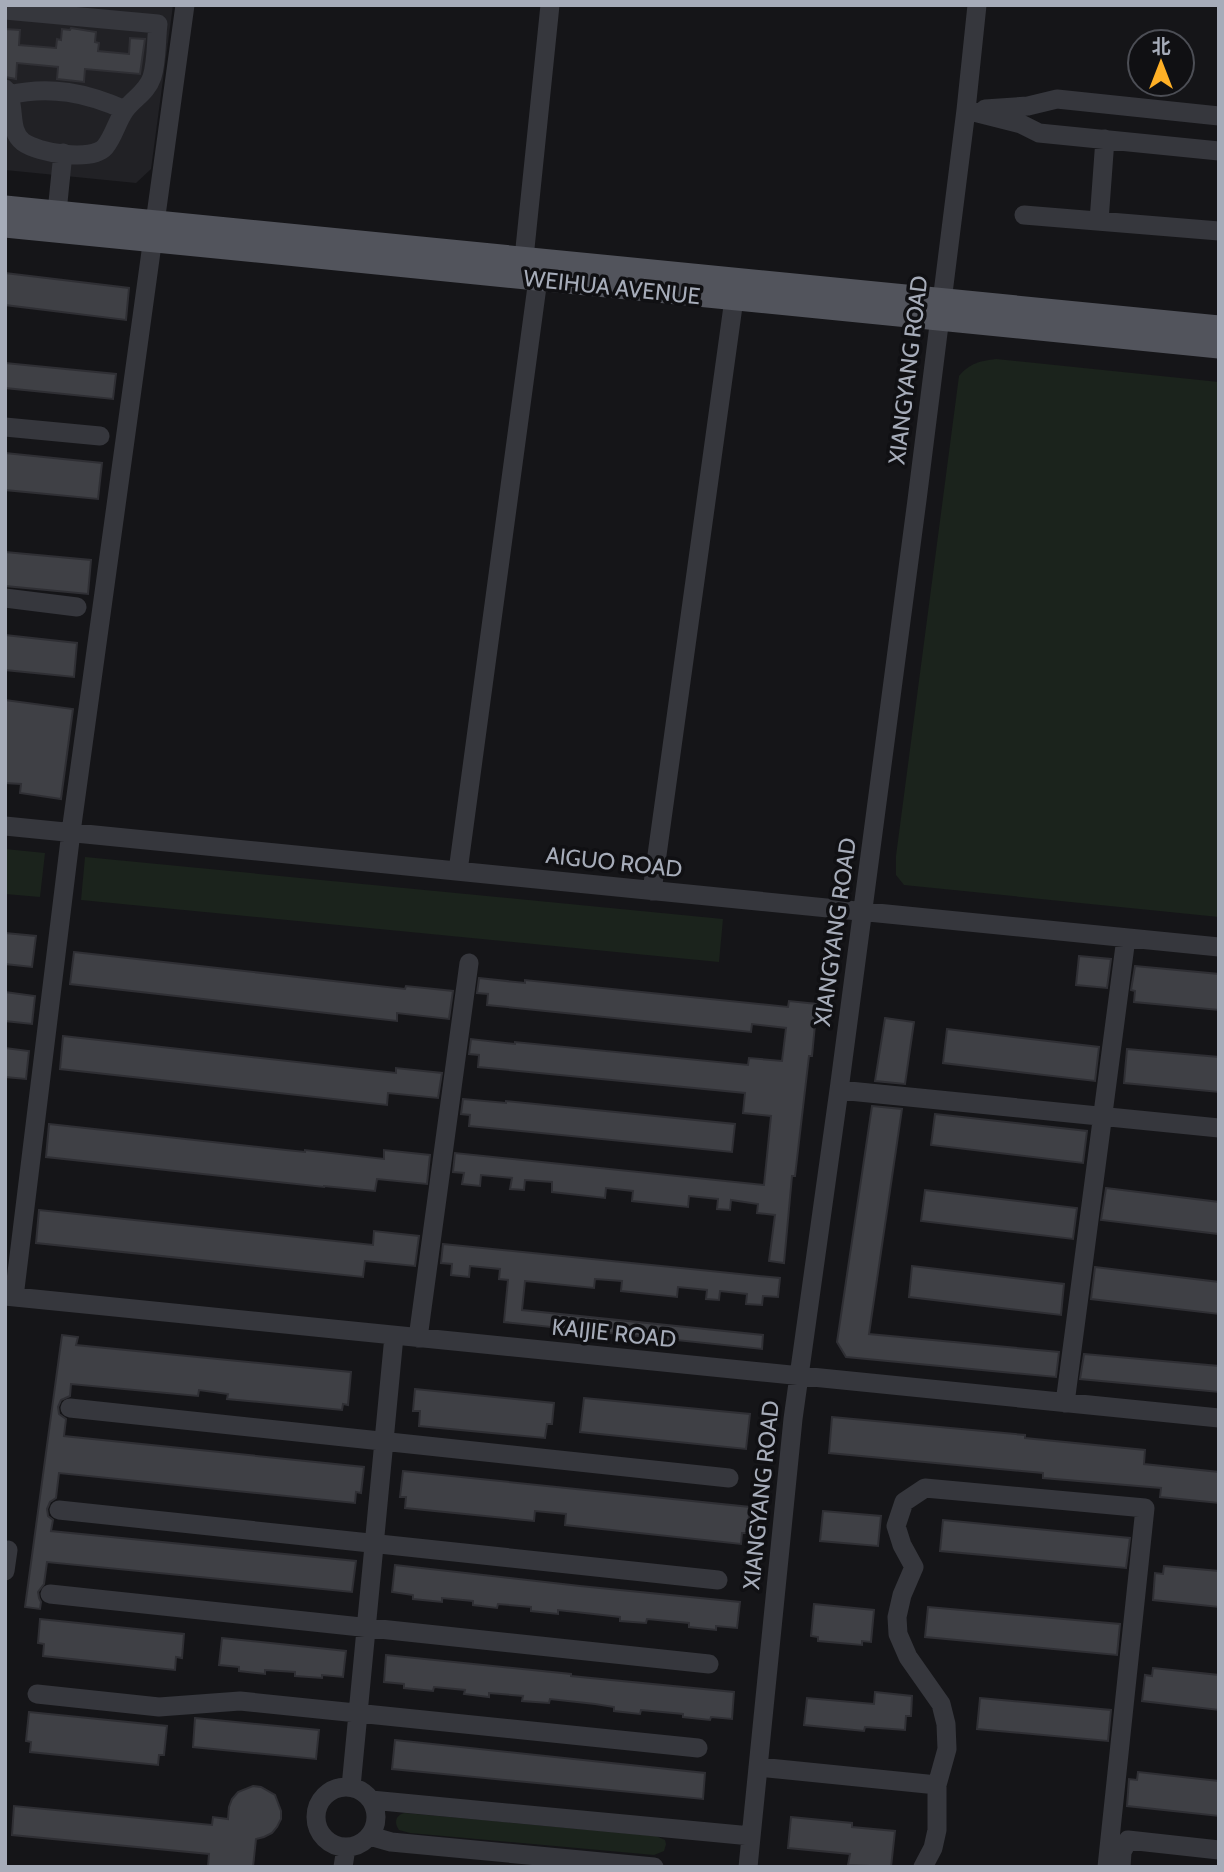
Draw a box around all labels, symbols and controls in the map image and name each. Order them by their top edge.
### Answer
north arrow [1126,28,1196,98]
text: 北 [1151,35,1171,58]
street label: WEIHUA AVENUE [522,264,702,310]
street label: XIANGYANG ROAD [883,274,933,466]
street label: XIANGYANG ROAD [808,836,862,1028]
street label: AIGUO ROAD [544,841,684,883]
street label: KAIJIE ROAD [550,1313,678,1353]
street label: XIANGYANG ROAD [737,1399,785,1591]

